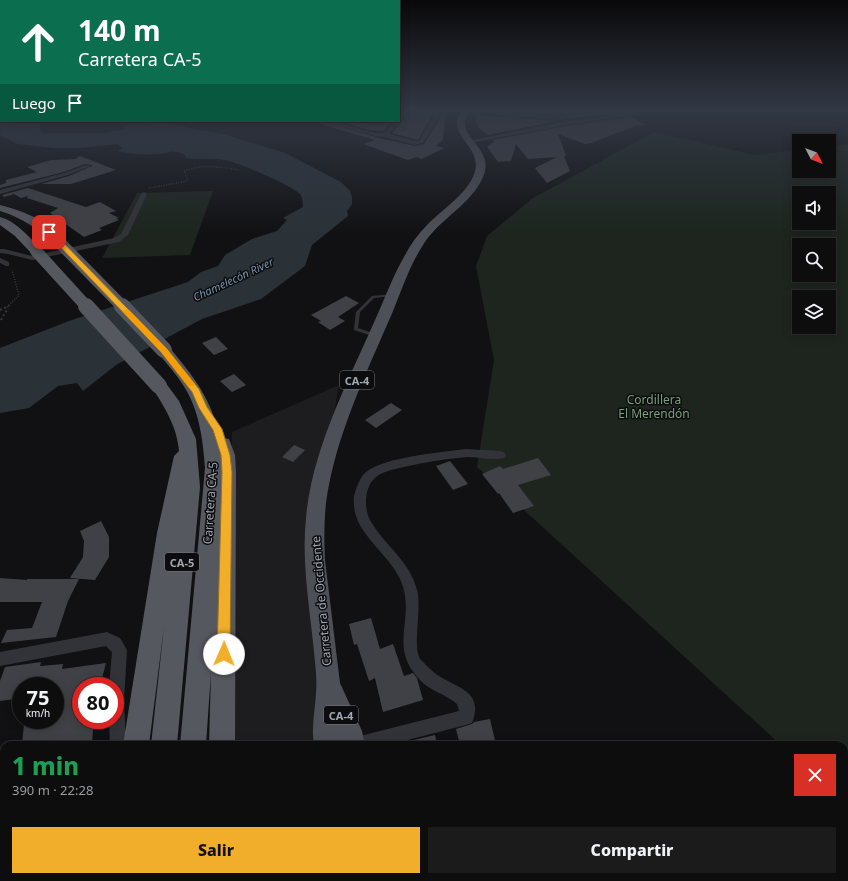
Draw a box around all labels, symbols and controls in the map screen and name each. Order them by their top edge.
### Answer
text: 140 m [78,11,161,49]
icon: ahead [12,16,64,68]
text: Carretera CA-5 [78,47,202,71]
icon: arrive [64,92,86,114]
text: Luego [12,93,56,113]
north arrow [792,134,836,178]
map controls [792,134,836,334]
button: sound [792,186,836,230]
pin [32,215,66,249]
icon: arrive [38,221,60,243]
button: search [792,238,836,282]
water label: Chamelecón River [190,254,276,304]
button: layers [792,290,836,334]
road number: CA-4 [340,371,374,389]
park label: Cordillera El Merendón [618,391,690,422]
street label: Carretera CA-5 [199,461,221,545]
street label: Carretera de Occidente [307,535,335,667]
road number: CA-5 [165,553,199,571]
position arrow [203,633,245,675]
speed limit sign: 80 [72,677,124,729]
text: 75 [27,684,49,711]
text: km/h [26,706,50,720]
road number: CA-4 [324,706,358,724]
text: 1 min [12,749,79,782]
button: close [794,754,836,796]
text: 390 m · 22:28 [12,781,93,799]
button: Salir [12,827,420,873]
button: Compartir [428,827,836,873]

